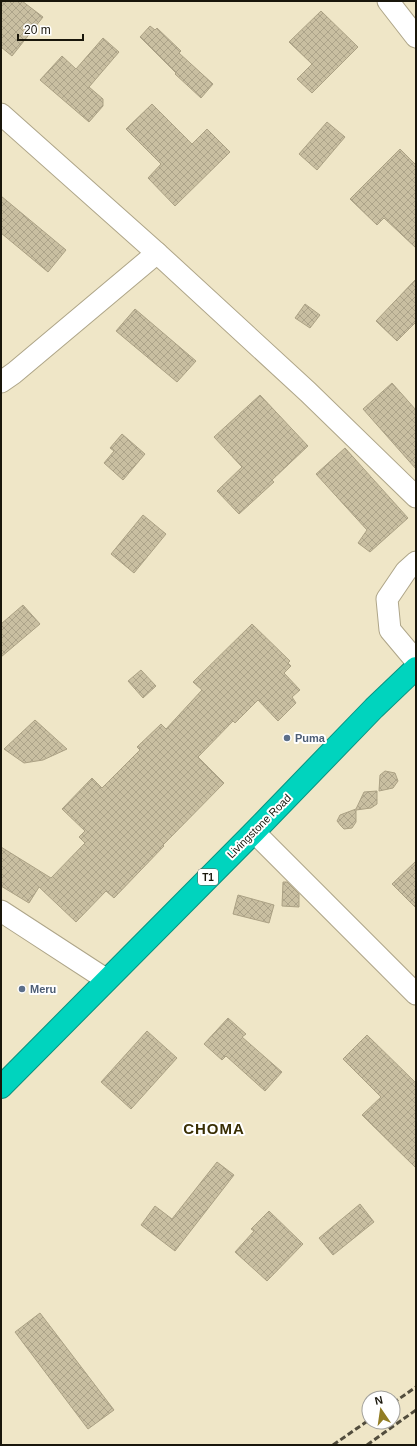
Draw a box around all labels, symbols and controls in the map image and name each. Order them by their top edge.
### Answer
scale bar [18,16,83,42]
text: 20 m [24,23,51,37]
place label: Puma [295,732,326,744]
marker: Puma [282,733,292,743]
street label: Livingstone Road [225,792,293,860]
road number: T1 [198,869,218,885]
place label: Meru [30,983,56,995]
marker: Meru [17,984,27,994]
district label: CHOMA [183,1120,245,1137]
north arrow [361,1390,401,1430]
text: N [374,1394,384,1407]

